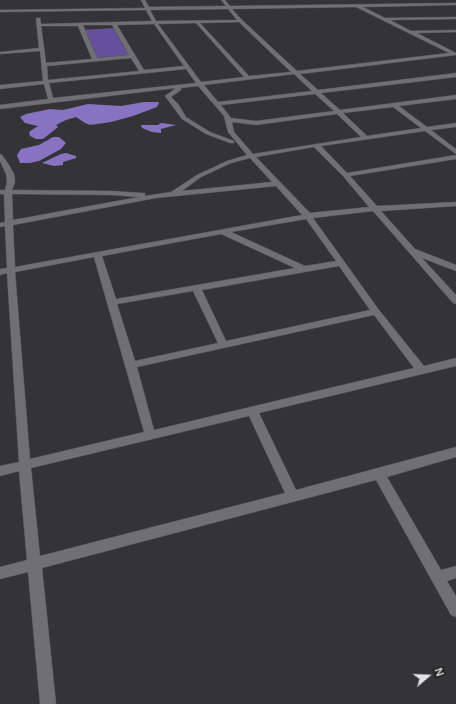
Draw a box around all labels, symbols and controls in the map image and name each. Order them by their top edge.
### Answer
north arrow [408,656,448,696]
text: N [431,666,448,678]

